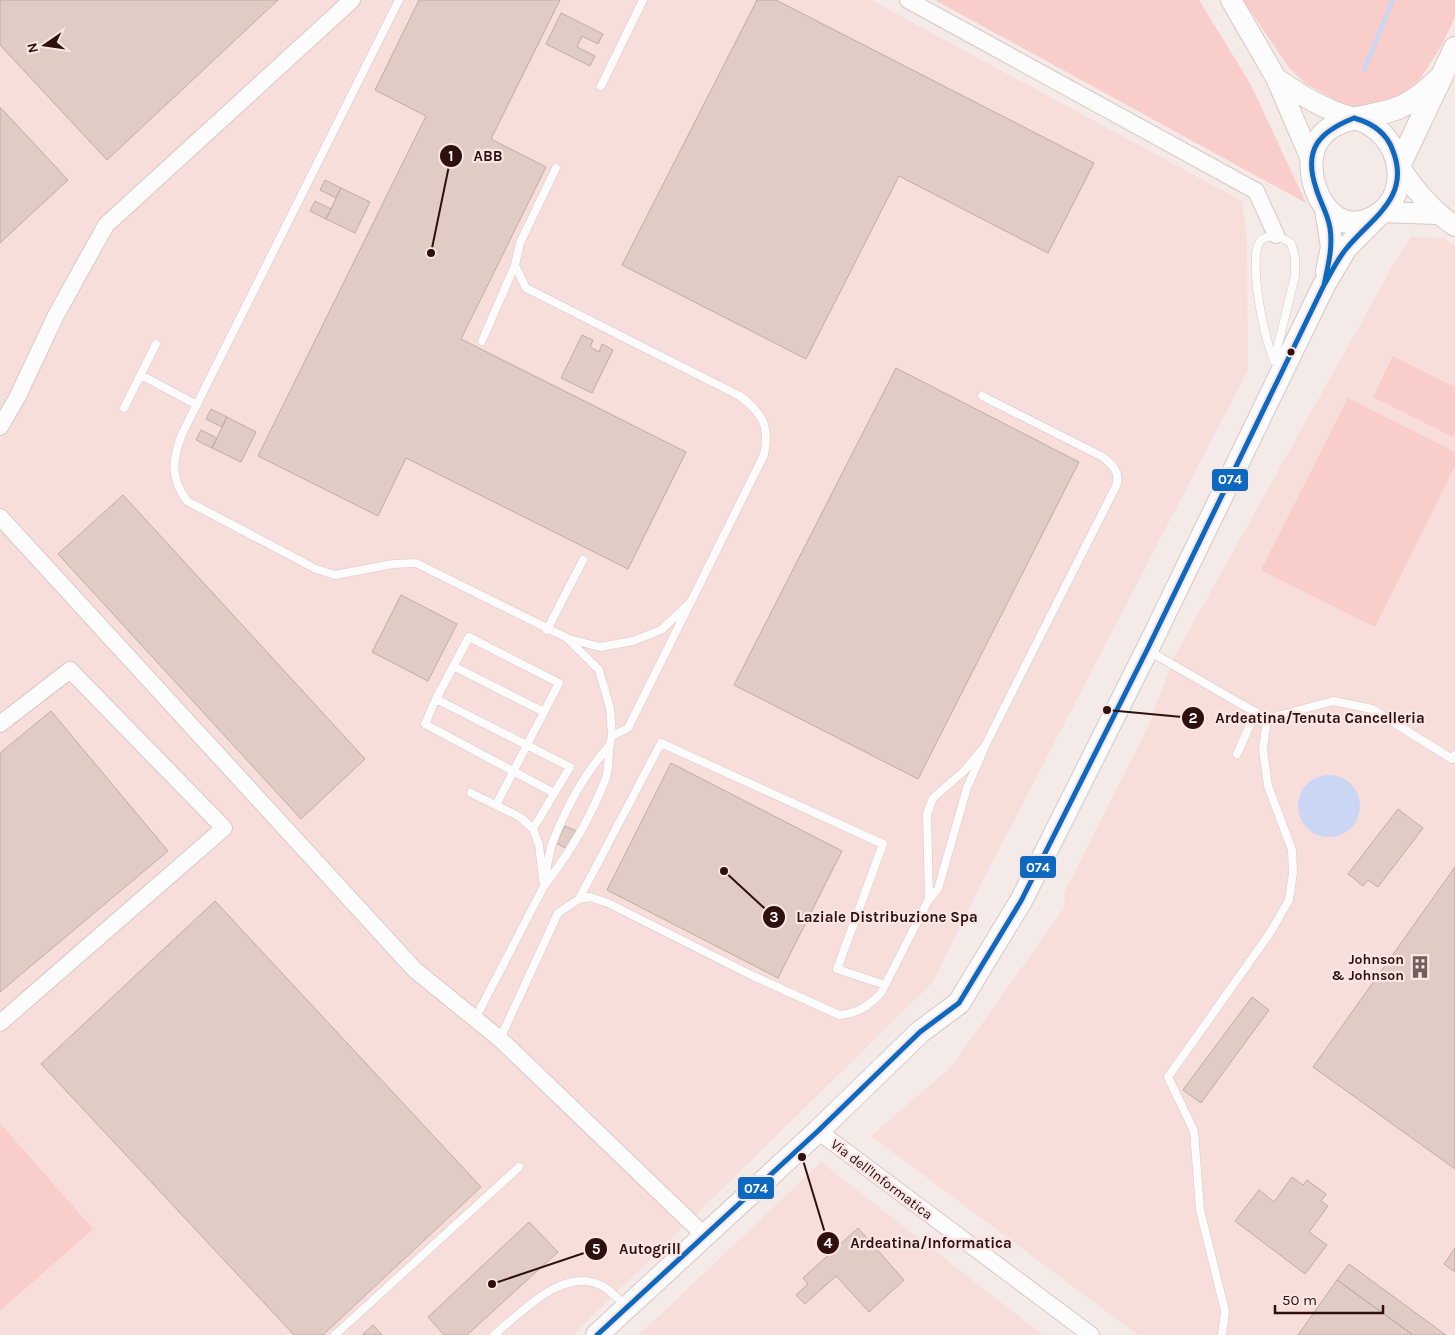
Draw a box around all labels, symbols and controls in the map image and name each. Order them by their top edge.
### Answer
north arrow [20,20,70,70]
text: N [23,41,42,55]
callout: ABB [439,141,513,171]
text: 1 [448,147,454,165]
text: ABB [474,147,502,165]
unlabelled marker [1286,347,1296,357]
line badge: 074 [1211,468,1249,492]
text: 074 [1218,471,1243,488]
callout: Ardeatina/Tenuta Cancelleria [1181,703,1435,733]
text: 2 [1188,709,1198,727]
text: Ardeatina/Tenuta Cancelleria [1215,709,1425,727]
line badge: 074 [1019,855,1057,879]
text: 074 [1026,859,1051,876]
callout: Laziale Distribuzione Spa [761,902,988,932]
text: 3 [769,908,779,926]
text: Laziale Distribuzione Spa [796,908,978,926]
place label: Johnson & Johnson [1331,951,1404,984]
building icon: Johnson & Johnson [1407,954,1433,980]
street label: Via dell'Informatica [827,1135,936,1223]
line badge: 074 [737,1176,775,1200]
text: 074 [744,1180,769,1197]
callout: Ardeatina/Informatica [815,1228,1022,1258]
callout: Autogrill [584,1234,691,1264]
text: 4 [824,1234,833,1252]
text: Ardeatina/Informatica [850,1234,1012,1252]
text: 5 [592,1240,601,1258]
text: Autogrill [619,1240,681,1258]
scale bar [1275,1282,1382,1314]
text: 50 m [1282,1291,1317,1309]

